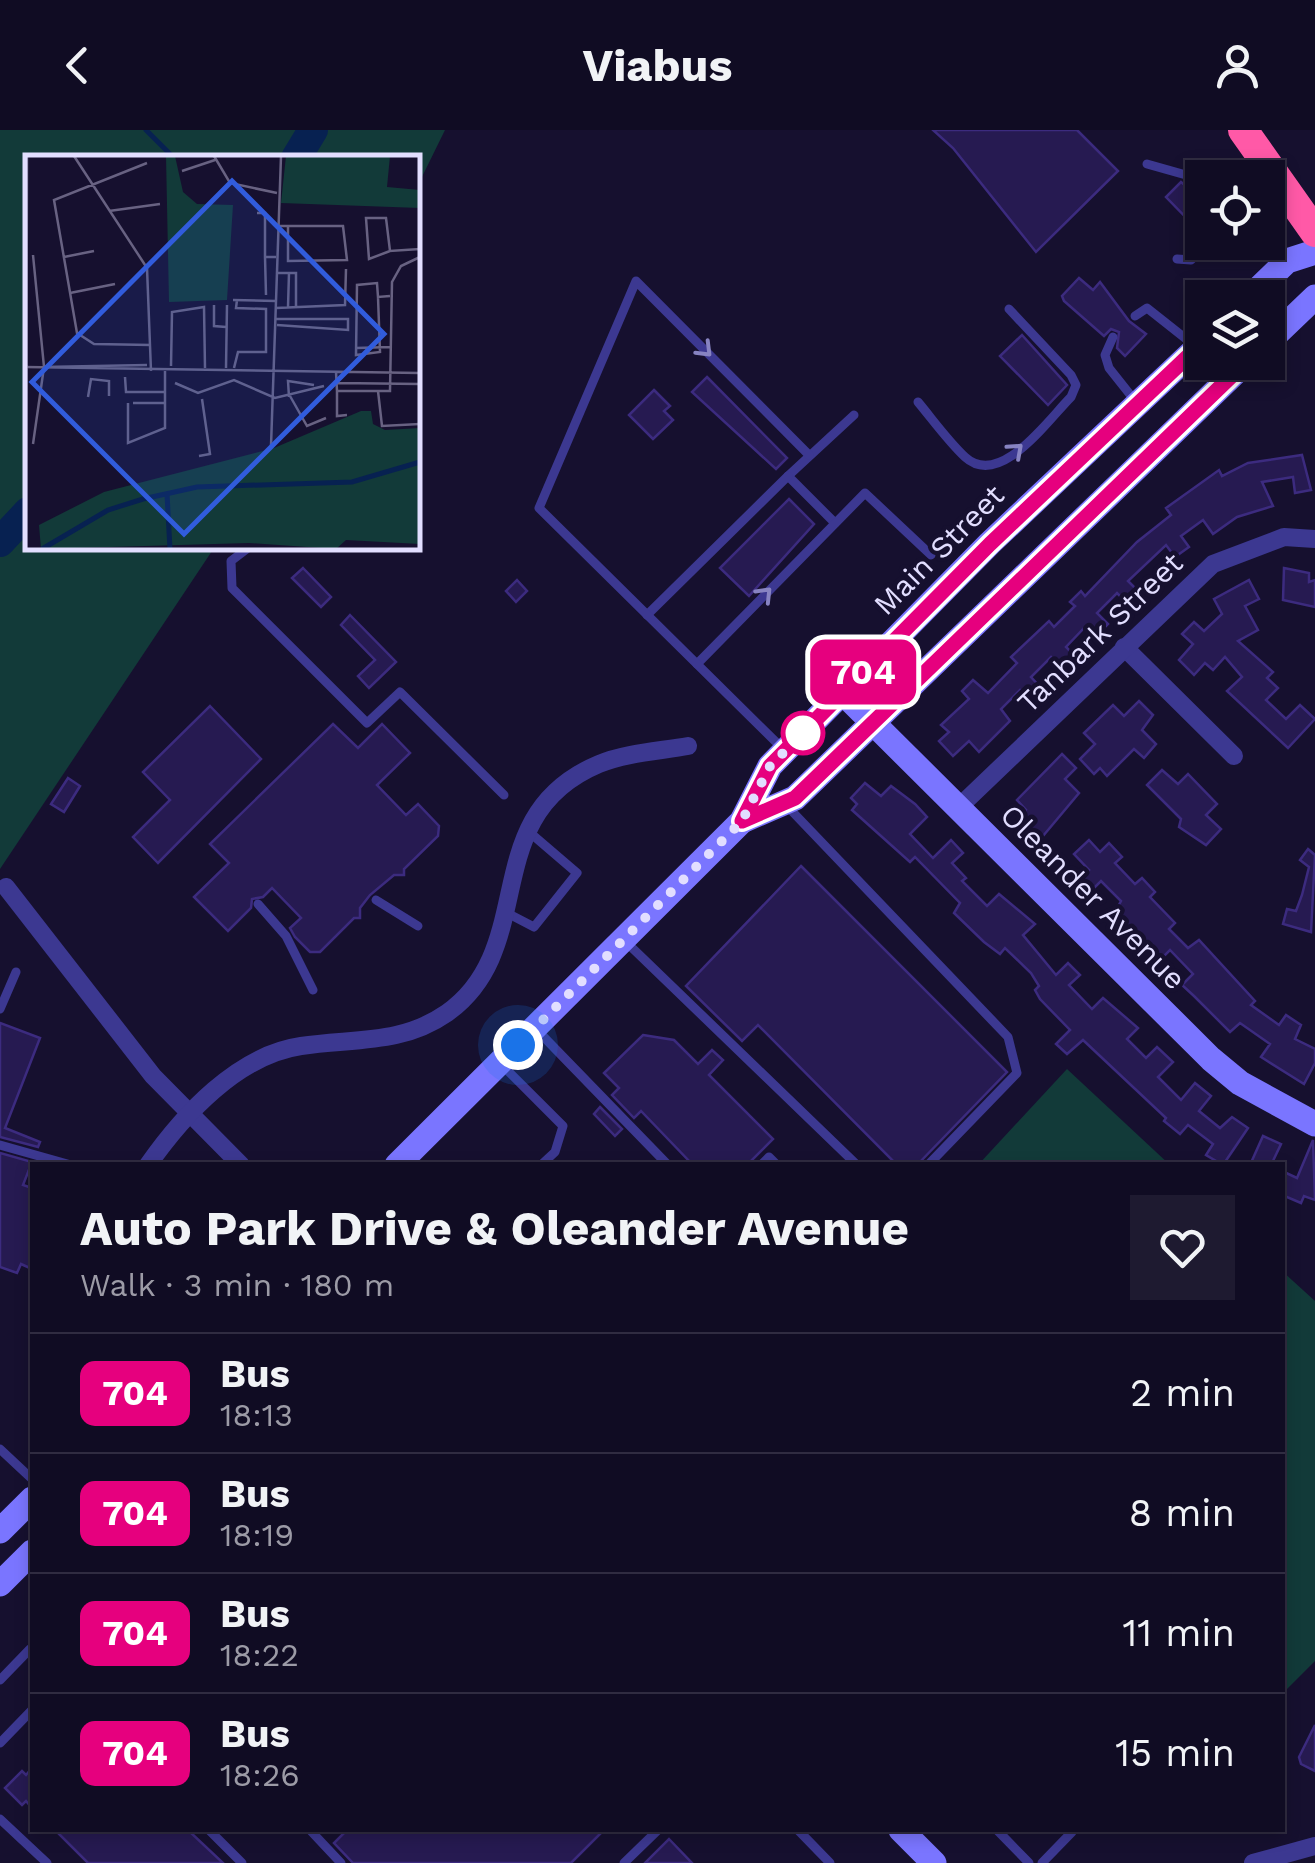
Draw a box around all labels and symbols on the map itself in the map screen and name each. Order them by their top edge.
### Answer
inset map [25,155,420,550]
one-way arrow [693,339,711,357]
one-way arrow [1004,444,1023,462]
street label: Main Street [866,477,1011,622]
street label: Tanbark Street [1010,545,1190,720]
one-way arrow [753,587,771,605]
line badge: 704 [806,640,920,704]
unlabelled marker [782,712,824,754]
street label: Oleander Avenue [994,797,1193,996]
your location [493,1020,543,1070]

